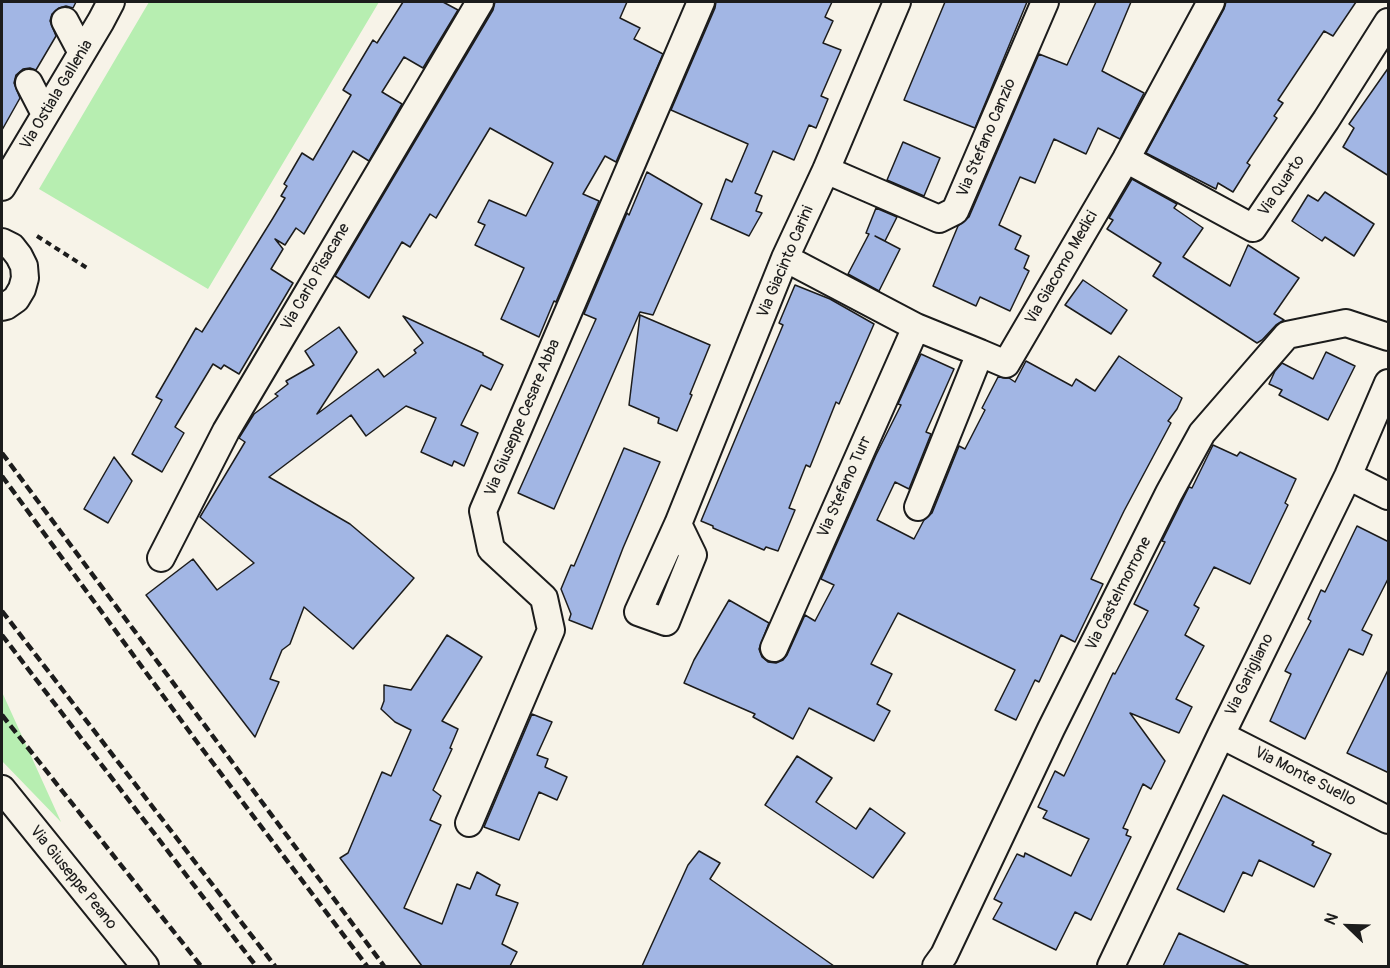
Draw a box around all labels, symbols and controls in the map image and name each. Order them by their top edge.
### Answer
street label: Via Ostiala Gallenia [17,37,97,153]
street label: Via Stefano Canzio [953,76,1021,200]
street label: Via Quarto [1255,152,1309,220]
street label: Via Giacinto Carini [754,203,818,321]
street label: Via Giacomo Medici [1022,208,1102,328]
street label: Via Carlo Pisacane [278,220,354,334]
street label: Via Giuseppe Cesare Abba [481,336,565,500]
street label: Via Stefano Turr [814,433,876,541]
street label: Via Castelmorrone [1082,534,1156,654]
street label: Via Garigliano [1222,631,1278,719]
street label: Via Monte Suello [1251,743,1359,811]
street label: Via Giuseppe Peano [25,822,121,934]
north arrow [1318,896,1378,956]
text: N [1320,910,1343,928]

